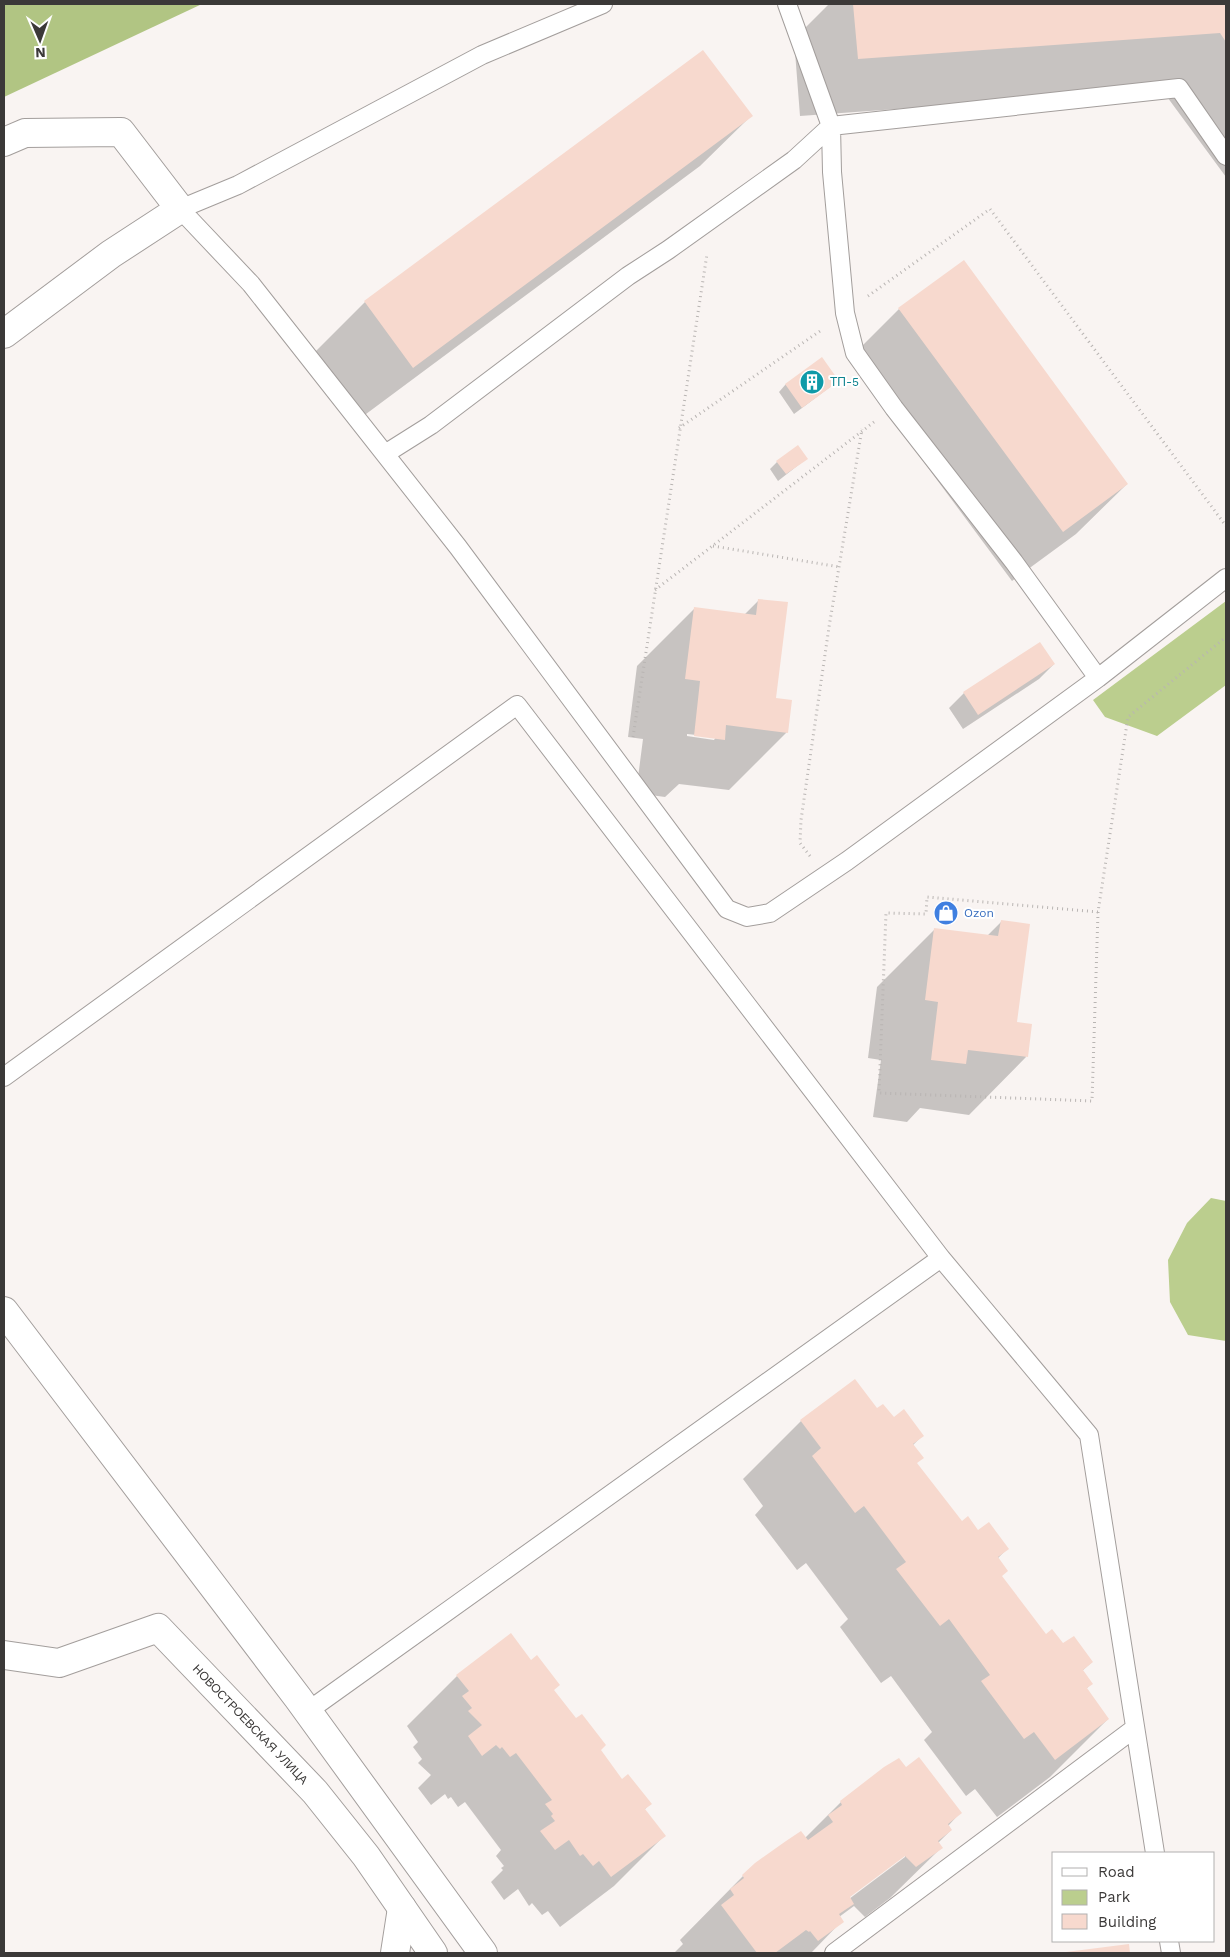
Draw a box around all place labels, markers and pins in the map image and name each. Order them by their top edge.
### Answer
building icon: ТП-5 [799,369,825,395]
place label: ТП-5 [830,375,859,389]
shop icon: Ozon [933,900,959,926]
place label: Ozon [964,906,994,920]

